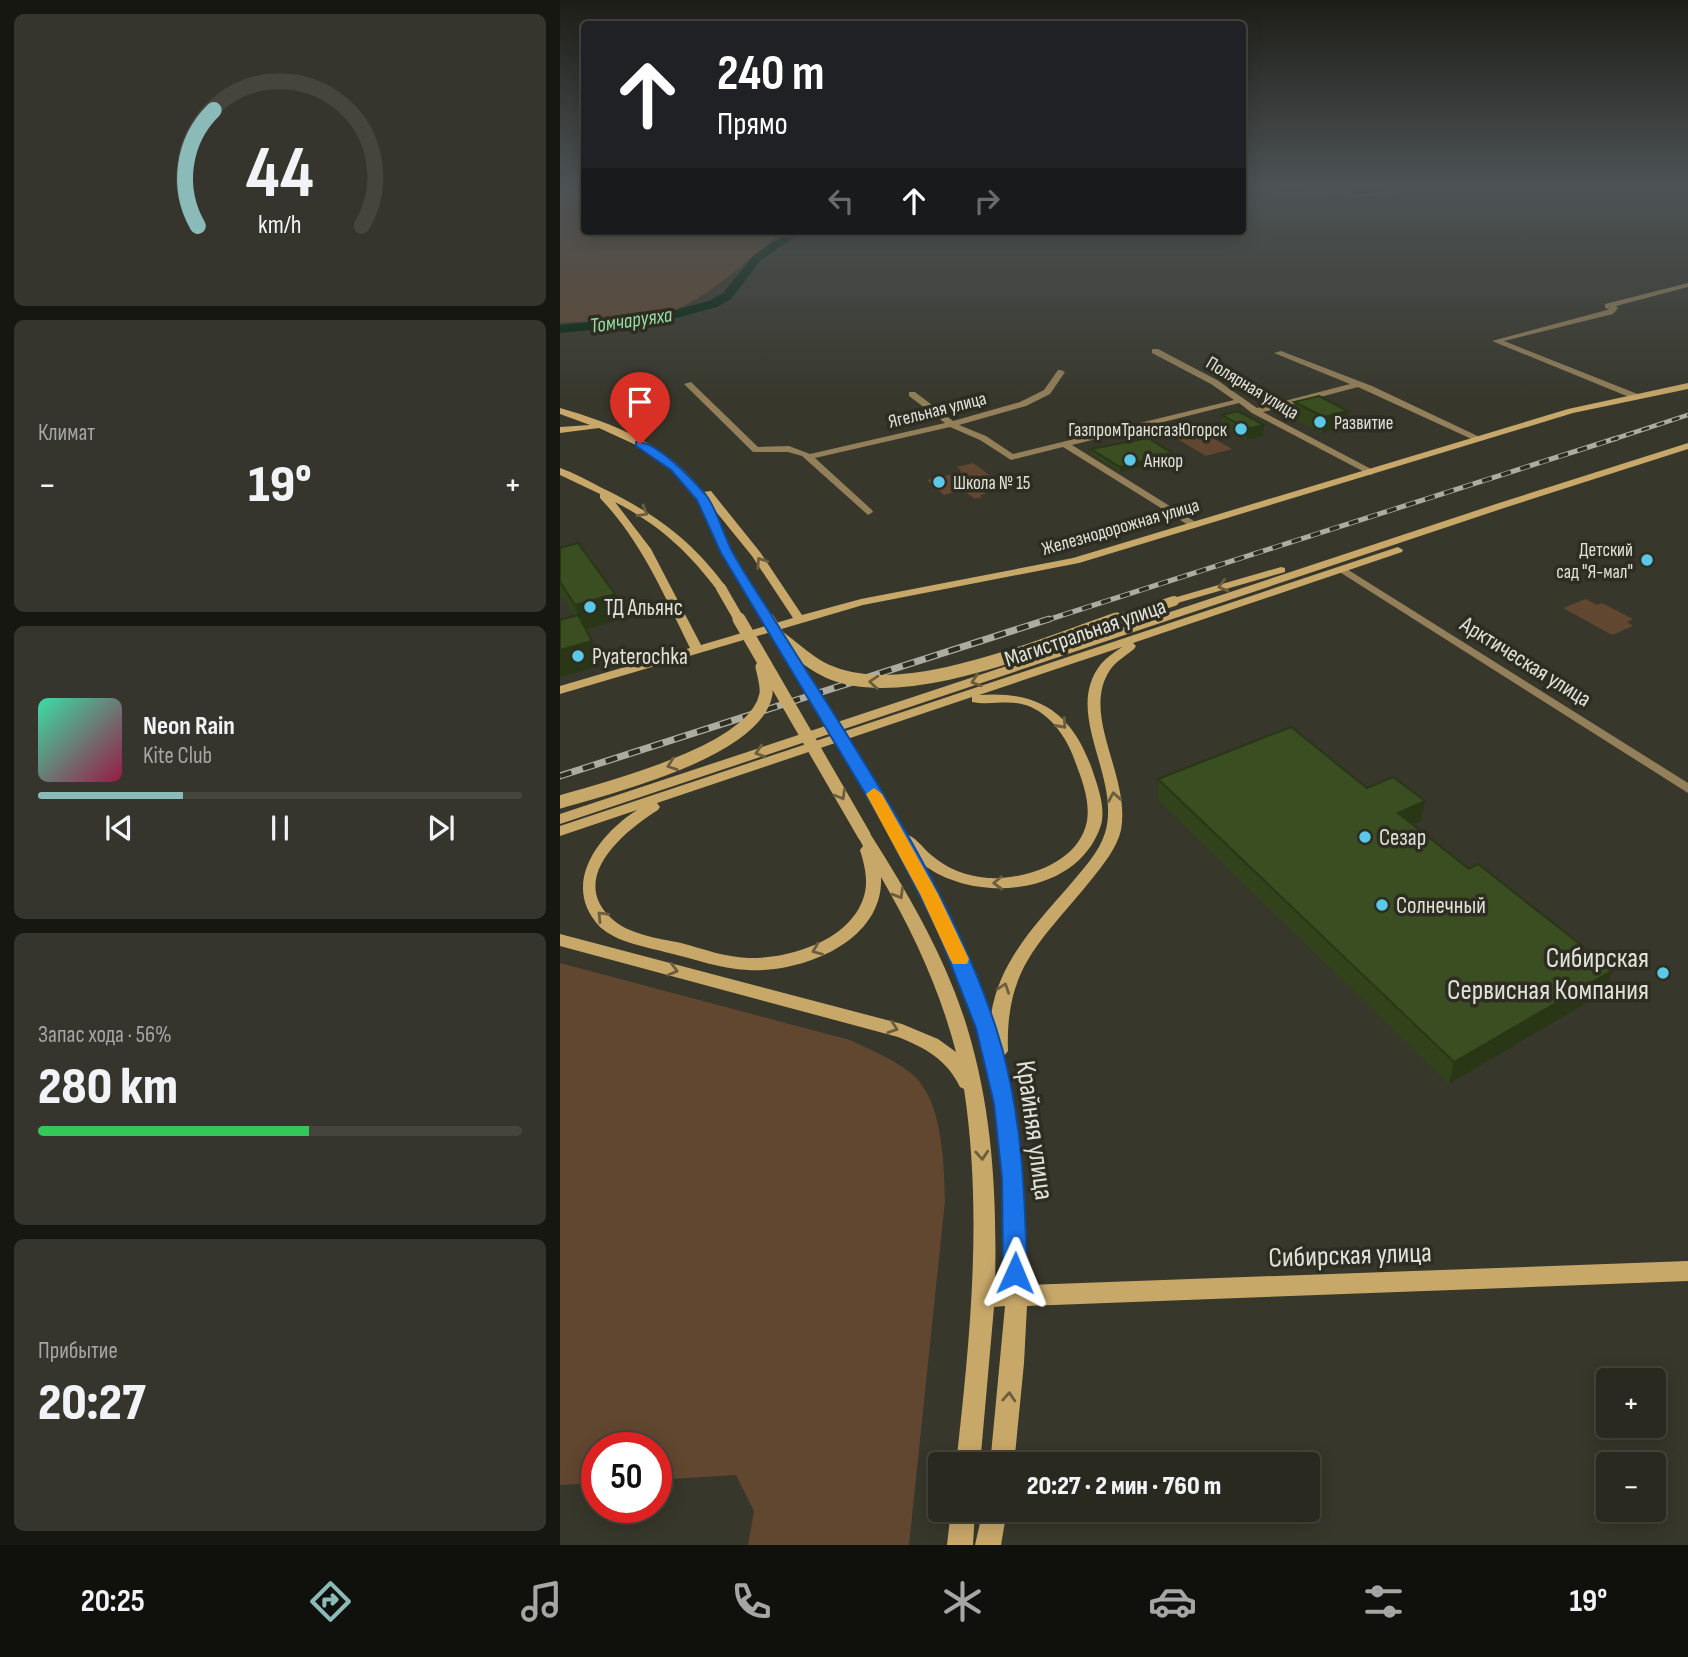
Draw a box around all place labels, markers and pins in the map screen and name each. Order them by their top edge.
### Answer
pin [610,372,670,444]
place label: Развитие [1334,412,1393,435]
marker: Развитие [1312,414,1328,430]
place label: ГазпромТрансгазЮгорск [1068,419,1228,442]
marker: ГазпромТрансгазЮгорск [1233,421,1249,437]
place label: Анкор [1143,450,1183,473]
marker: Анкор [1122,452,1138,468]
place label: Школа № 15 [953,472,1030,495]
marker: Школа № 15 [931,474,947,490]
place label: Детский сад "Я-мал" [1556,539,1633,584]
marker: Детский сад "Я-мал" [1639,552,1655,568]
place label: ТД Альянс [604,594,683,622]
marker: ТД Альянс [582,599,598,615]
place label: Pyaterochka [592,643,688,671]
marker: Pyaterochka [570,648,586,664]
place label: Сезар [1379,824,1426,852]
marker: Сезар [1357,829,1373,845]
place label: Солнечный [1396,892,1486,920]
marker: Солнечный [1374,897,1390,913]
place label: Сибирская Сервисная Компания [1447,942,1649,1007]
marker: Сибирская Сервисная Компания [1655,965,1671,981]

